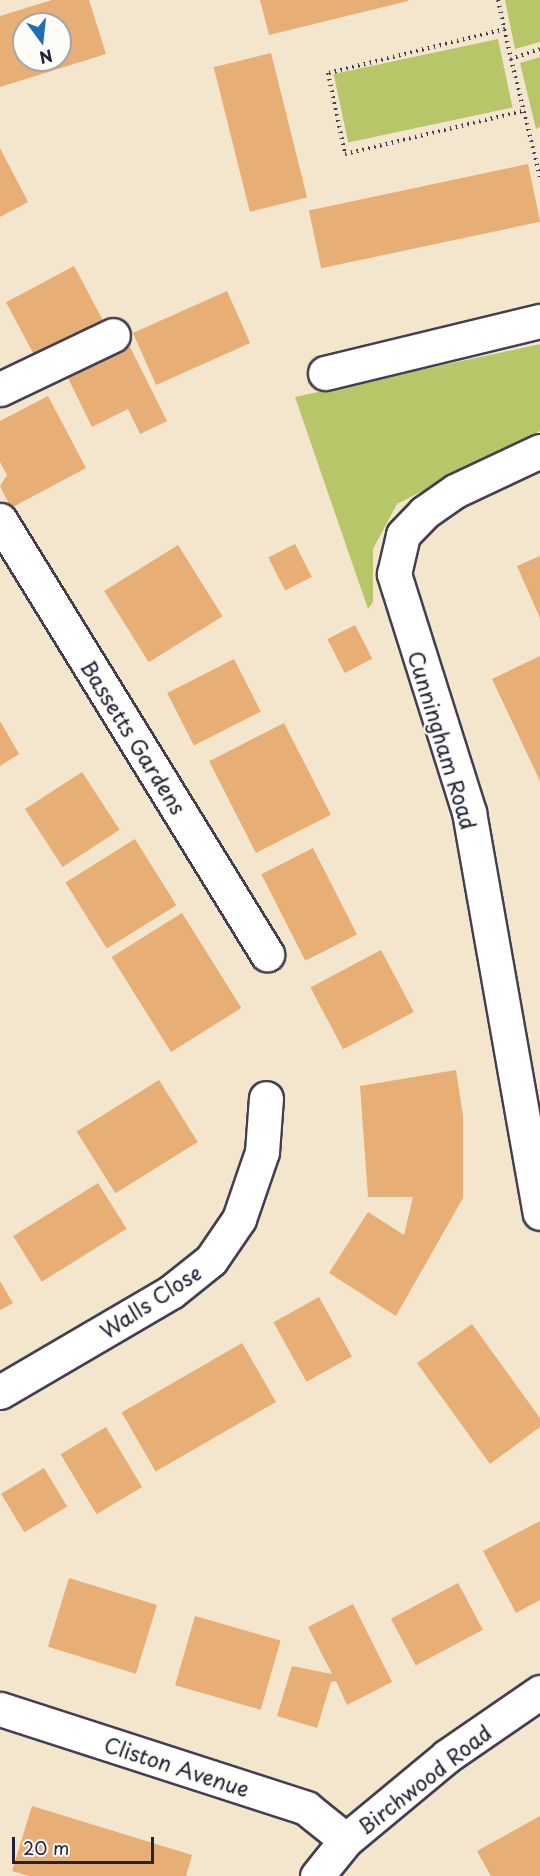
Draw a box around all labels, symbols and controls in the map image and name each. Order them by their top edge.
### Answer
north arrow [12,12,72,72]
text: N [37,44,55,71]
street label: Cunningham Road [404,647,482,833]
street label: Bassetts Gardens [77,656,191,818]
street label: Walls Close [94,1259,206,1343]
street label: Birchwood Road [352,1719,496,1839]
street label: Cliston Avenue [103,1731,251,1801]
scale bar [15,1825,158,1863]
text: 20 m [23,1834,69,1861]

